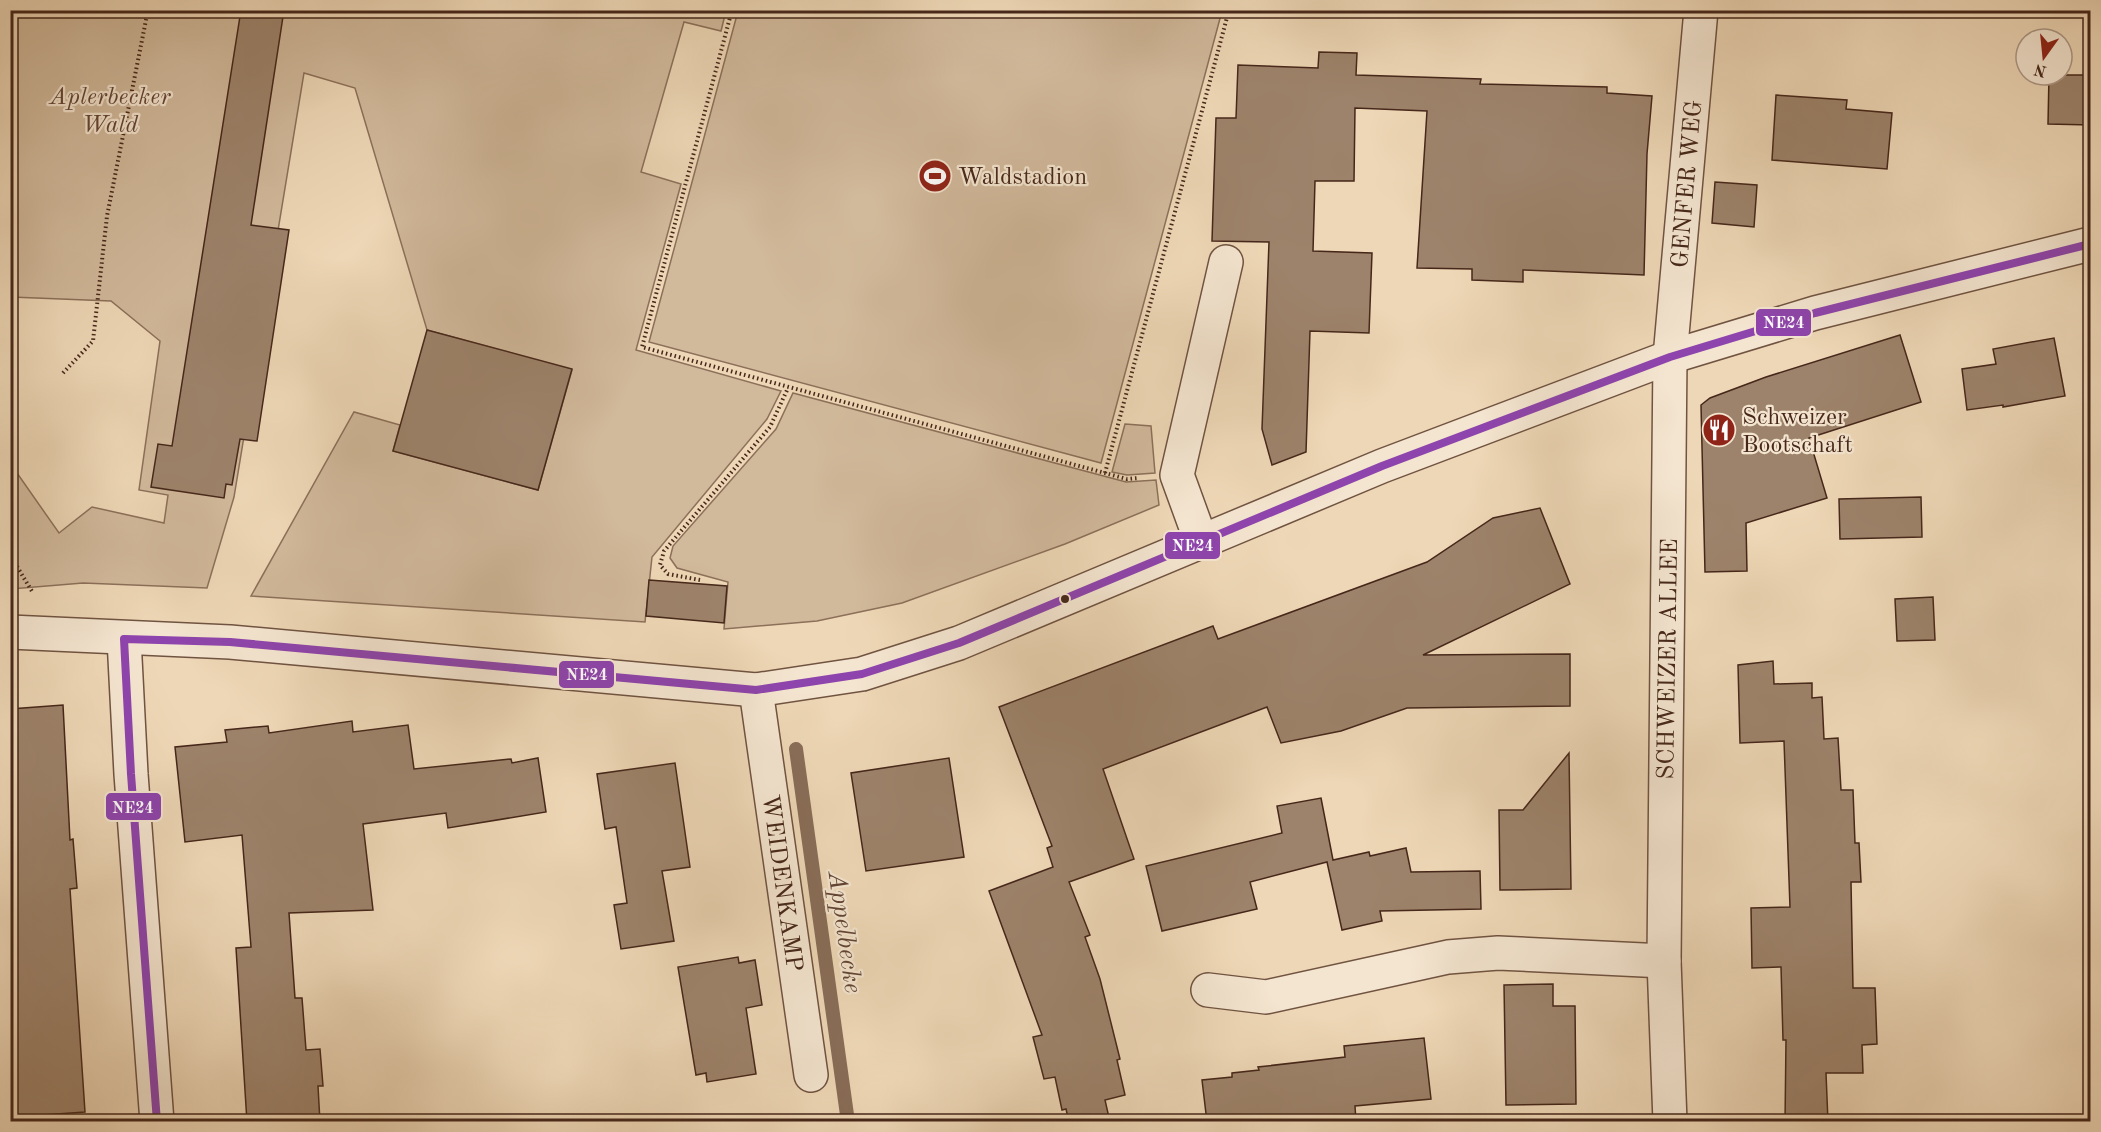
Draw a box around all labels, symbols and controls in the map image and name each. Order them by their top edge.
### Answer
north arrow [2014,27,2074,87]
text: N [2032,60,2049,79]
park label: Aplerbecker Wald [47,86,171,138]
street label: GENFER WEG [1669,99,1707,269]
sports icon: Waldstadion [917,158,953,194]
place label: Waldstadion [958,166,1087,190]
line badge: NE24 [1755,308,1812,337]
text: NE24 [1763,316,1805,332]
place label: Schweizer Bootschaft [1742,406,1853,458]
restaurant icon: Schweizer Bootschaft [1701,412,1737,448]
line badge: NE24 [1164,531,1221,560]
street label: SCHWEIZER ALLEE [1655,538,1683,780]
text: NE24 [1172,539,1214,555]
unlabelled marker [1059,593,1071,605]
line badge: NE24 [558,660,615,689]
text: NE24 [566,668,608,684]
line badge: NE24 [105,792,162,821]
street label: WEIDENKAMP [757,793,805,973]
text: NE24 [112,801,154,817]
water label: Appelbecke [822,868,865,995]

